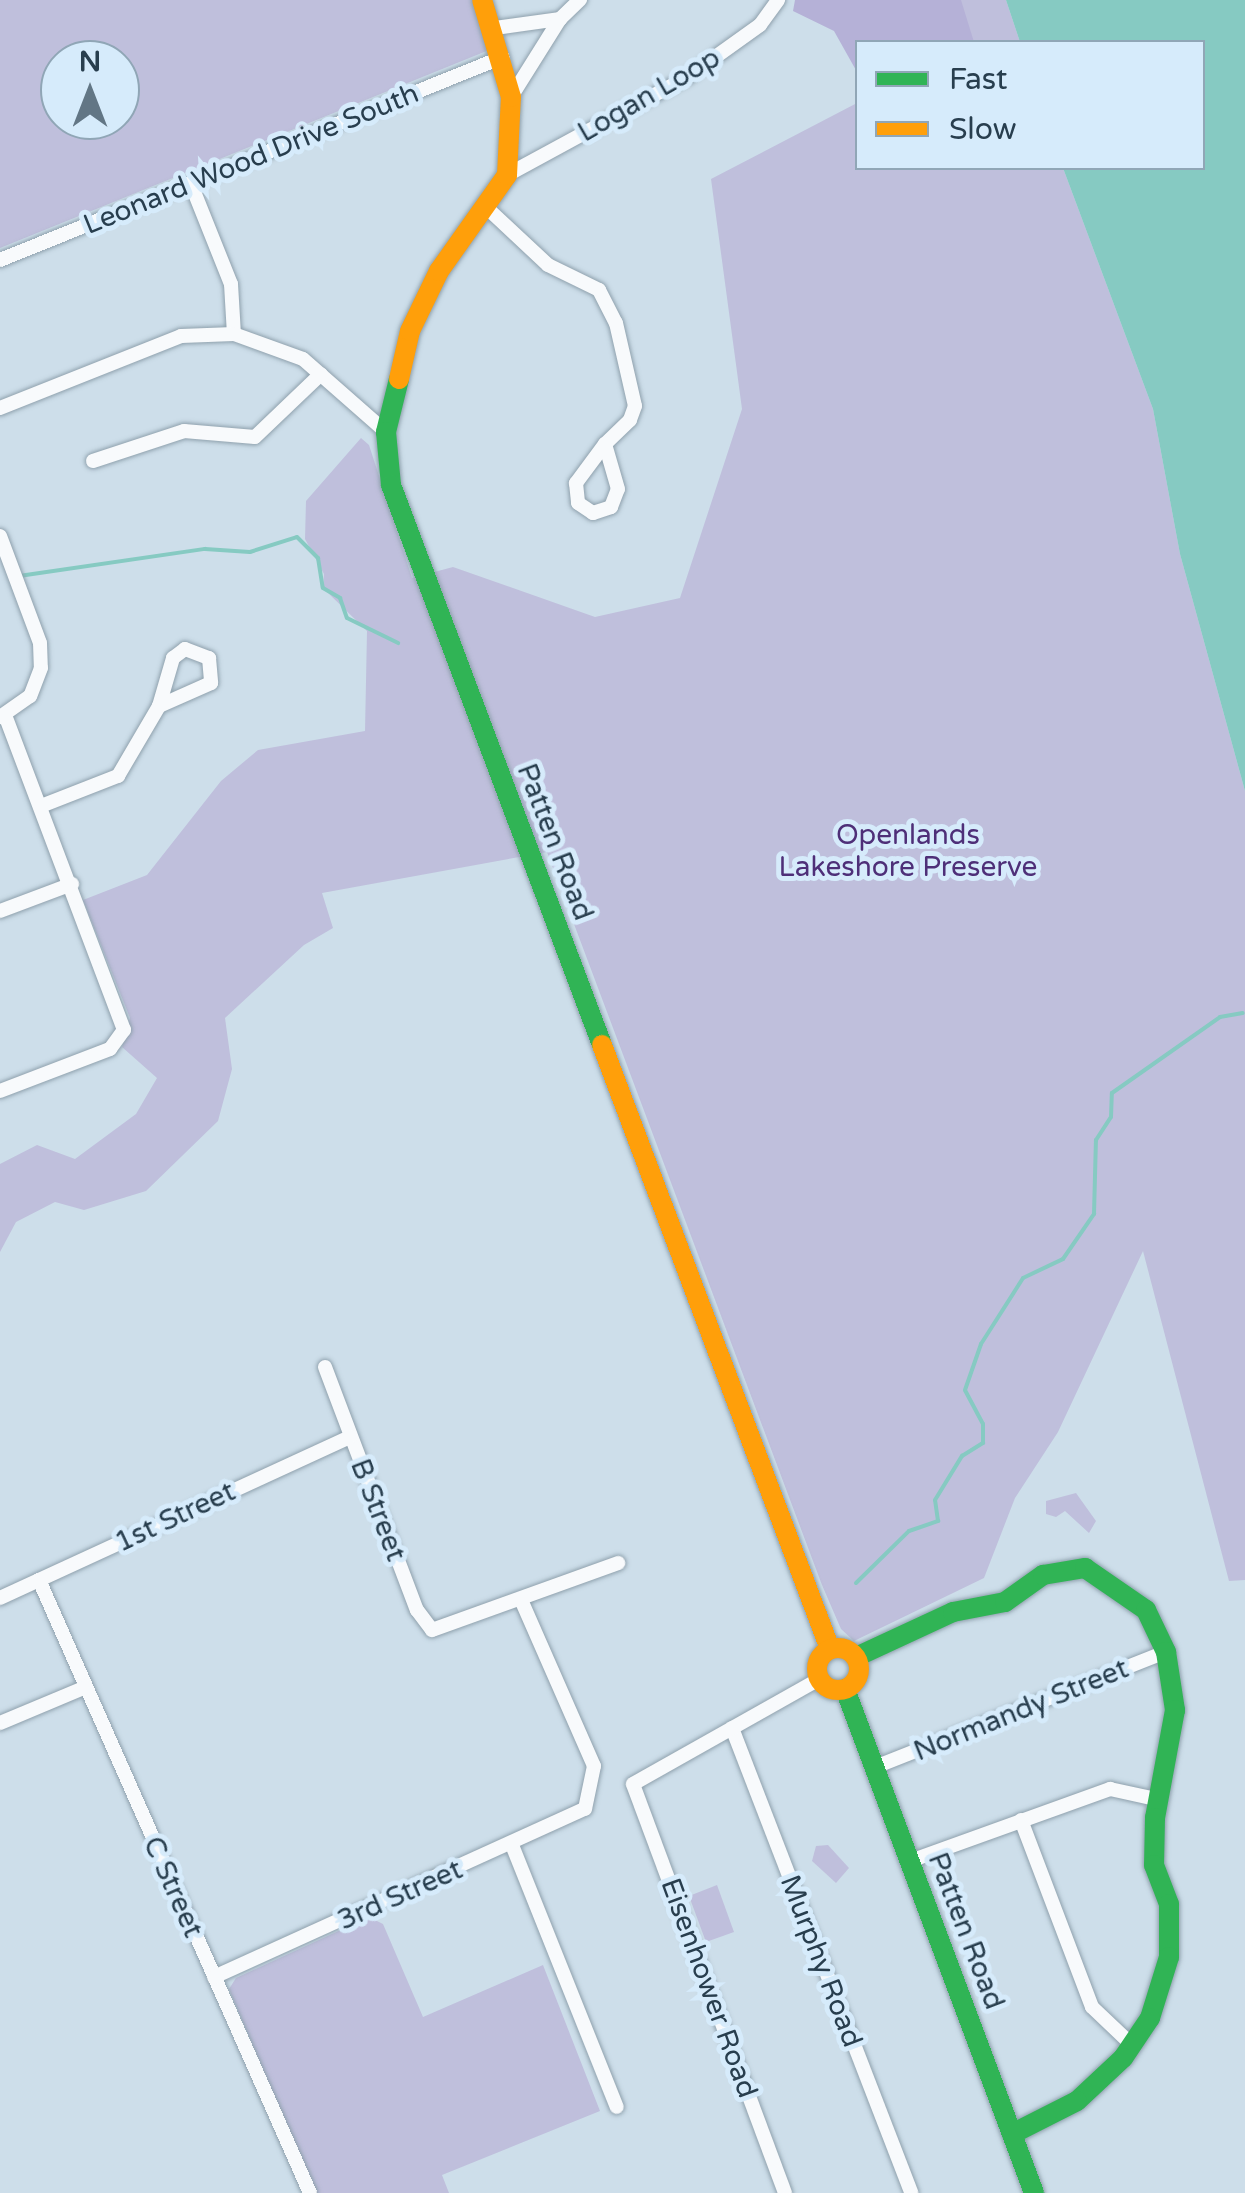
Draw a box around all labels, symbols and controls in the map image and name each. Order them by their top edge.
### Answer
north arrow [40,40,140,140]
legend [855,40,1205,170]
street label: Logan Loop [572,41,726,149]
text: N [79,45,101,79]
text: Fast [949,61,1008,98]
street label: Leonard Wood Drive South [79,76,423,242]
text: Slow [949,111,1017,148]
street label: Patten Road [510,759,600,925]
park label: Openlands Lakeshore Preserve [779,818,1037,884]
street label: B Street [343,1454,413,1566]
street label: 1st Street [109,1475,241,1559]
street label: Normandy Street [909,1652,1133,1768]
street label: C Street [136,1831,210,1943]
street label: Patten Road [921,1848,1011,2014]
street label: 3rd Street [332,1853,468,1937]
street label: Murphy Road [773,1870,869,2052]
street label: Eisenhower Road [654,1874,764,2102]

